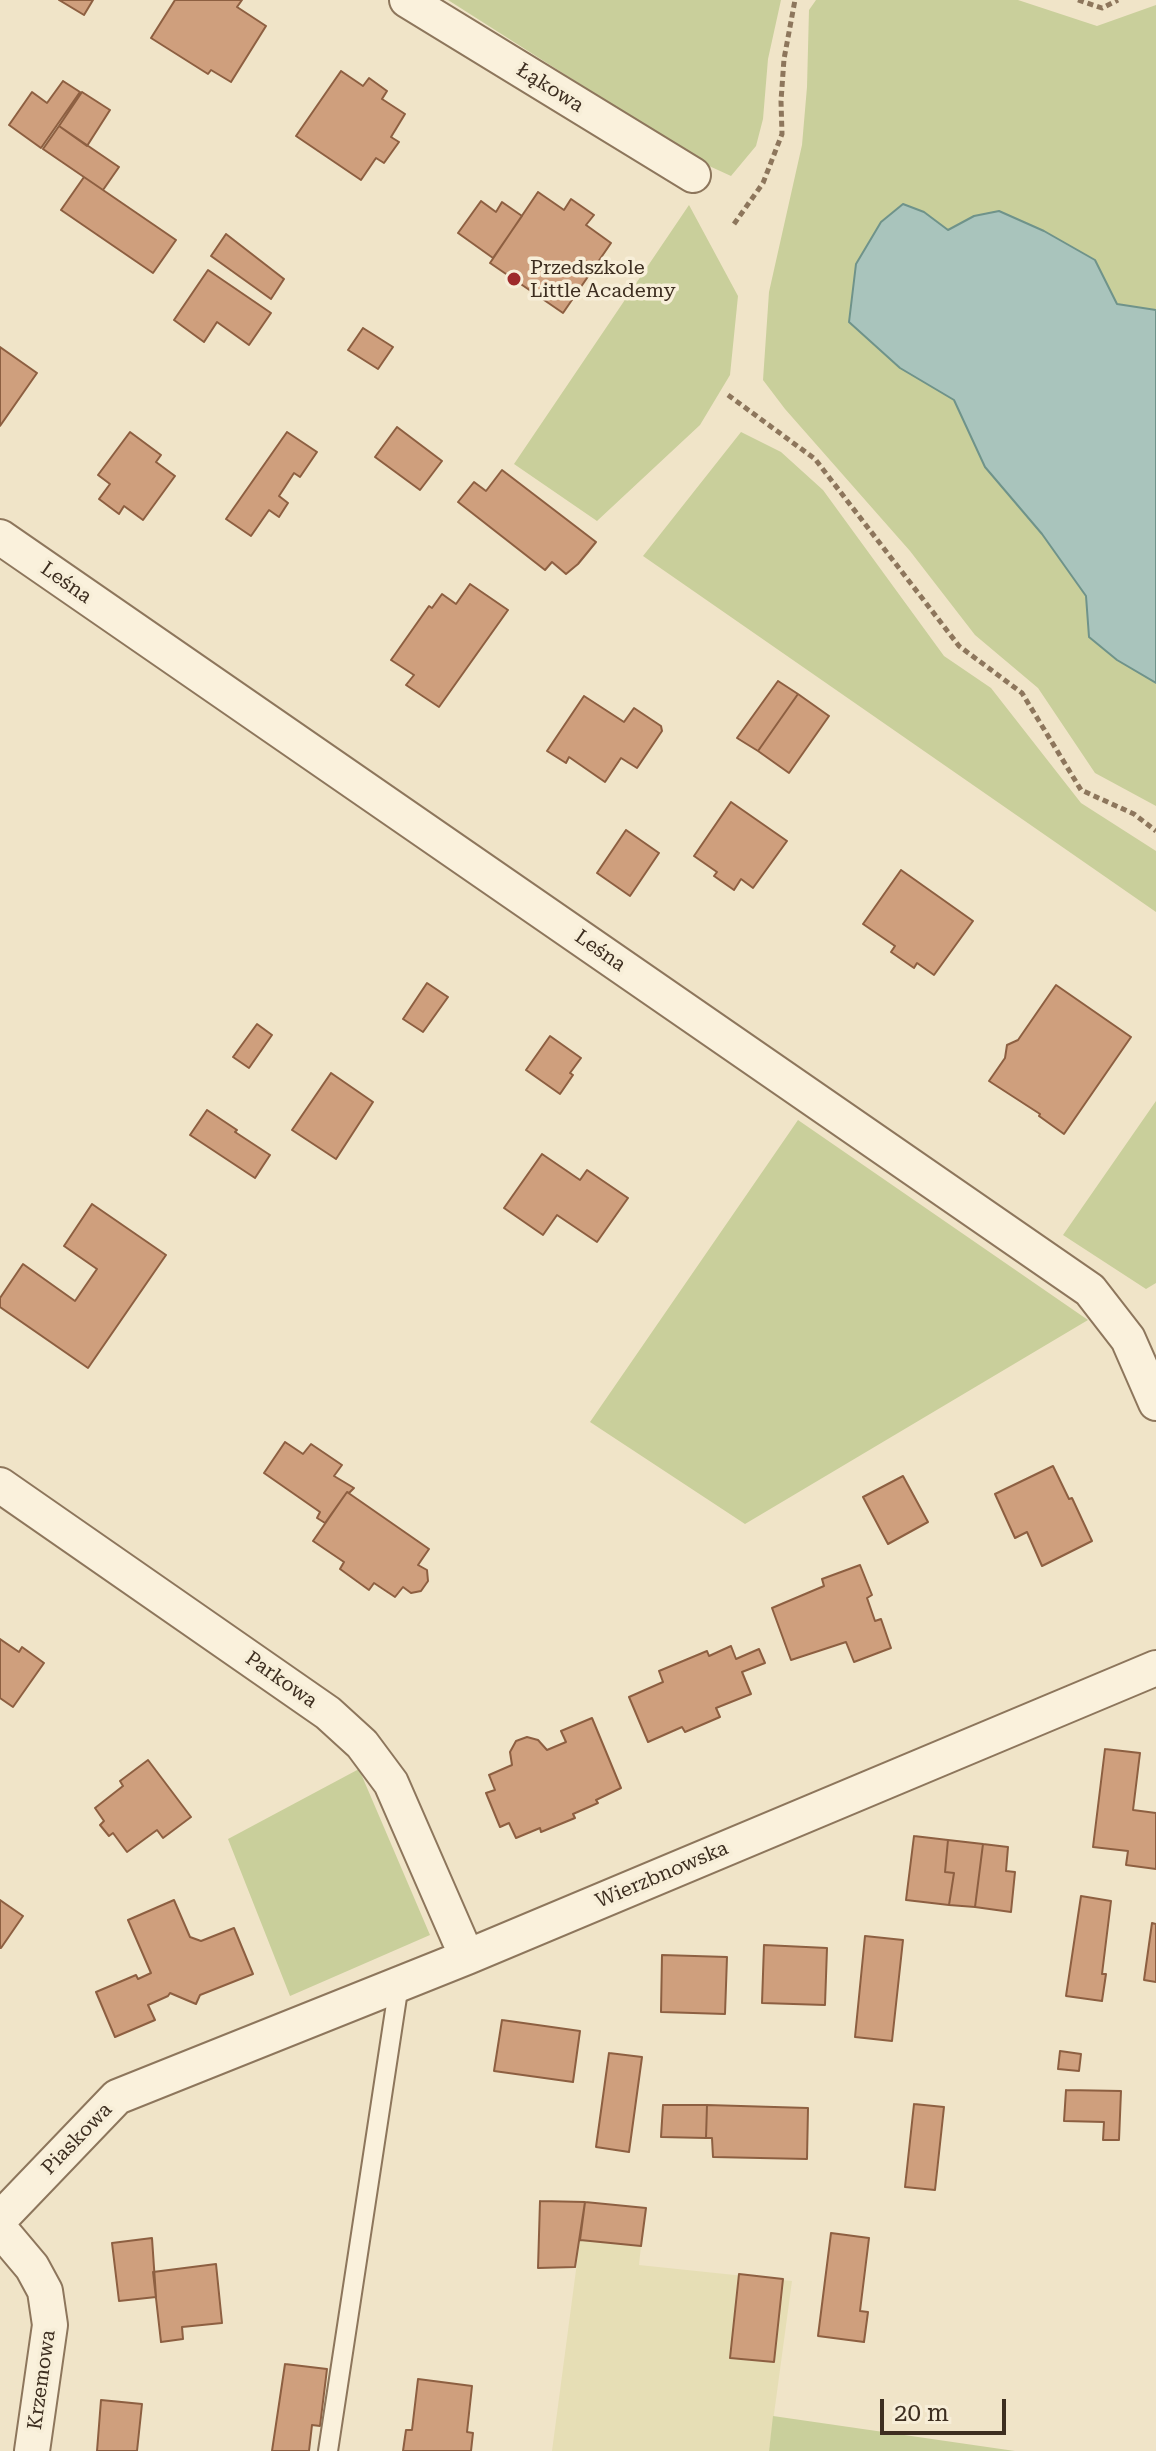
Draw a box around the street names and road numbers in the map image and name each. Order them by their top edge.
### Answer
street label: Łąkowa [512,58,588,118]
street label: Leśna [36,557,96,609]
street label: Leśna [570,925,630,977]
street label: Parkowa [240,1647,322,1713]
street label: Wierzbnowska [592,1836,732,1914]
street label: Piaskowa [37,2098,117,2180]
street label: Krzemowa [23,2329,61,2431]

